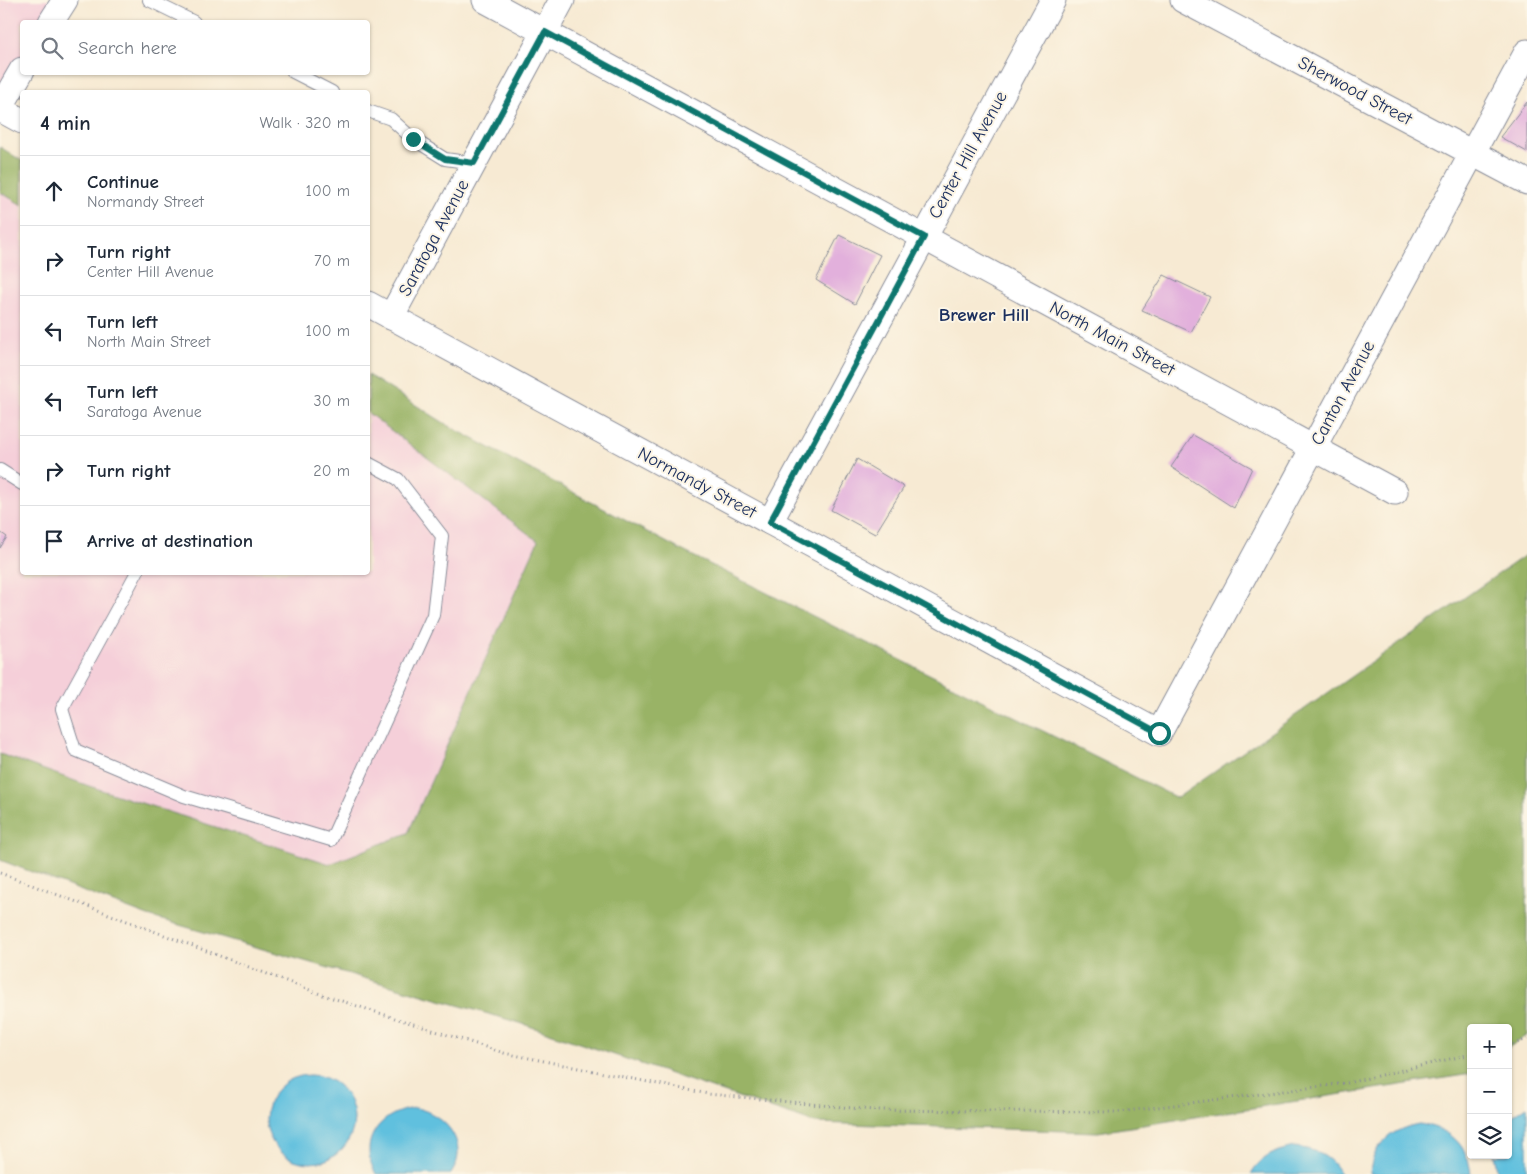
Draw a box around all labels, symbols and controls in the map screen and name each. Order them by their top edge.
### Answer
search box [20,20,370,75]
icon: search [38,34,66,62]
text: Search here [78,37,177,59]
street label: Sherwood Street [1295,52,1416,130]
street label: Center Hill Avenue [924,88,1012,222]
text: 4 min [40,111,91,135]
text: Walk · 320 m [259,114,350,132]
route end [402,128,425,151]
text: Continue [87,171,159,193]
street label: Saratoga Avenue [394,176,474,300]
icon: ahead [40,177,68,205]
text: 100 m [306,182,350,200]
text: Normandy Street [87,193,204,211]
text: Turn right [87,241,171,263]
icon: right [40,247,68,275]
text: 70 m [314,252,350,270]
text: Center Hill Avenue [87,263,214,281]
street label: North Main Street [1046,297,1179,381]
district label: Brewer Hill [939,304,1029,326]
text: Turn left [87,311,158,333]
icon: left [40,317,68,345]
text: 100 m [306,322,350,340]
text: North Main Street [87,333,210,351]
street label: Canton Avenue [1307,337,1379,449]
text: Turn left [87,381,158,403]
icon: left [40,387,68,415]
text: 30 m [314,392,350,410]
text: Saratoga Avenue [87,403,202,421]
street label: Normandy Street [634,443,761,523]
icon: right [40,457,68,485]
text: Turn right [87,460,171,482]
text: 20 m [313,462,350,480]
icon: arrive [40,527,68,555]
text: Arrive at destination [87,530,253,552]
route start [1148,722,1171,745]
map controls [1467,1024,1512,1159]
button: + [1467,1024,1512,1069]
button: − [1467,1069,1512,1114]
button: layers [1467,1114,1512,1159]

